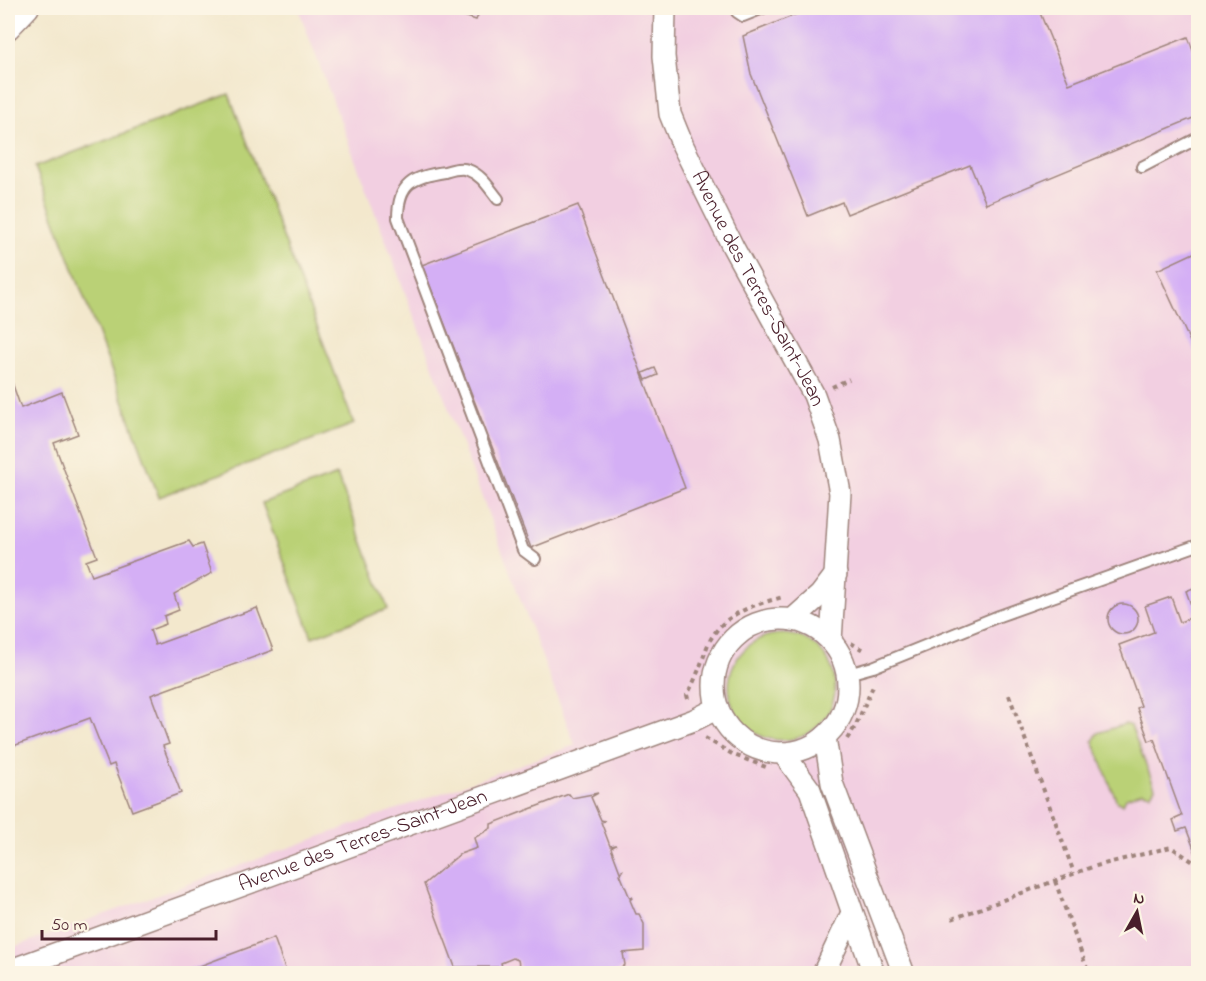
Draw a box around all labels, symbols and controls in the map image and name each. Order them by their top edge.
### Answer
street label: Avenue des Terres-Saint-Jean [683,166,832,411]
street label: Avenue des Terres-Saint-Jean [234,782,492,900]
north arrow [1107,882,1167,942]
text: N [1132,886,1146,912]
scale bar [42,903,216,941]
text: 50 m [51,913,88,939]

